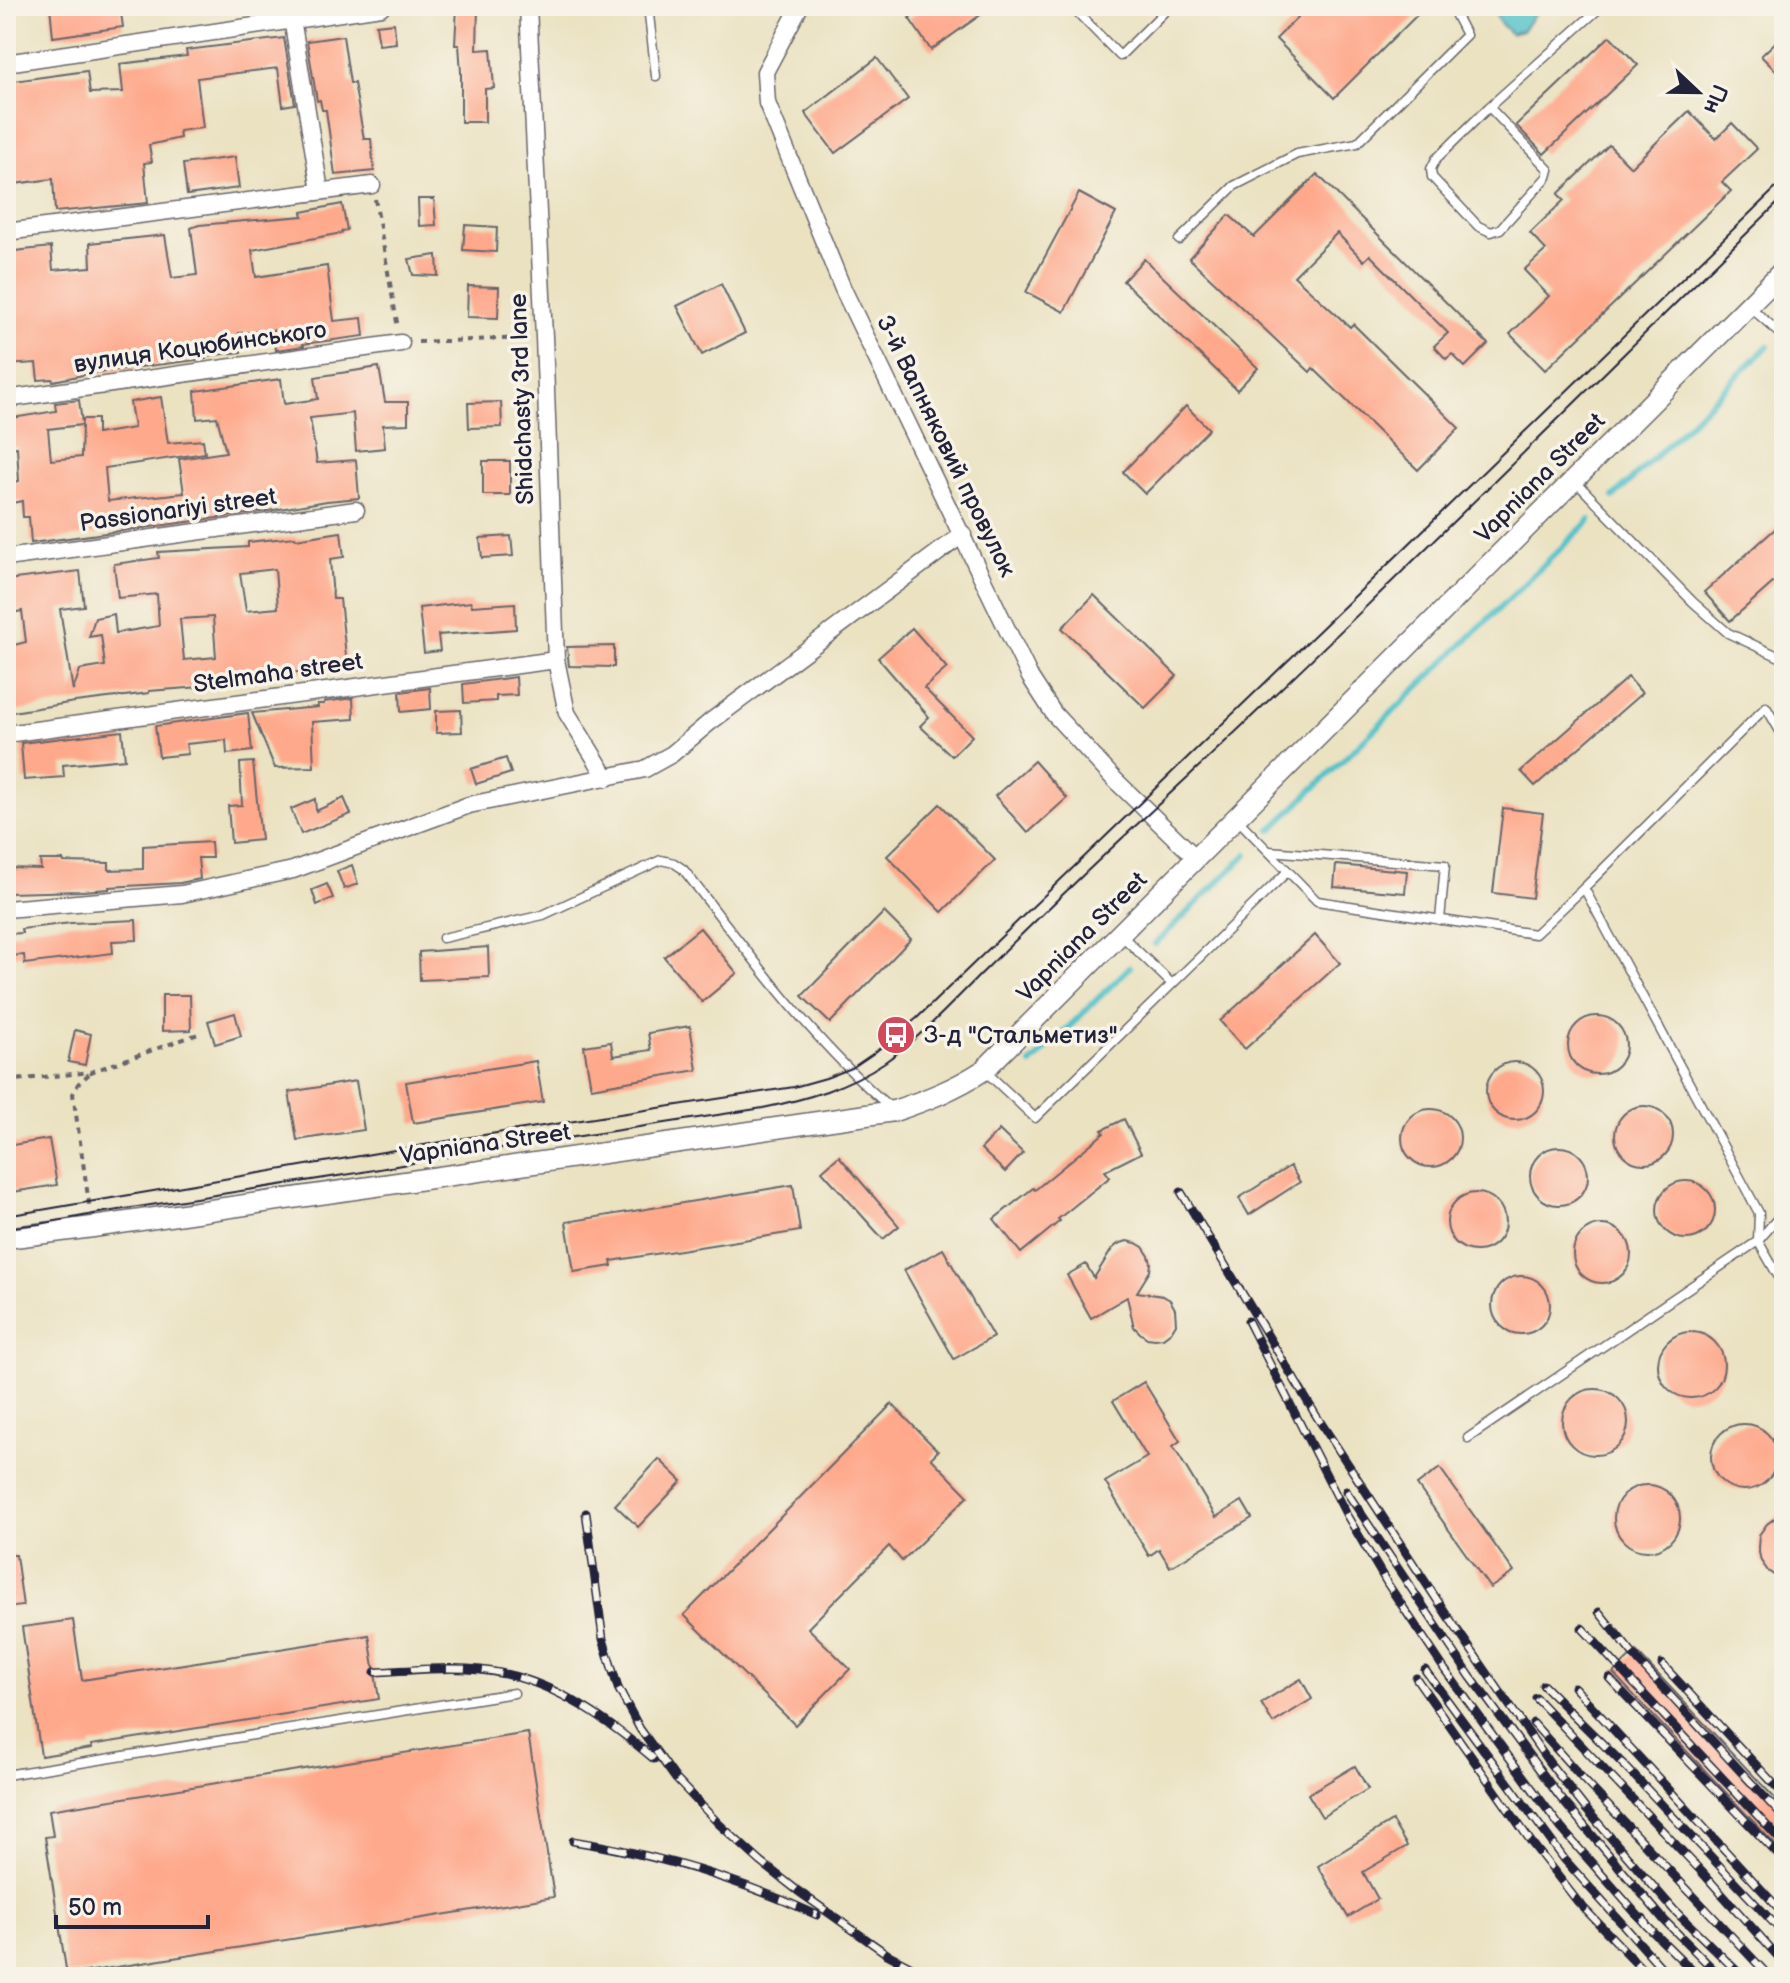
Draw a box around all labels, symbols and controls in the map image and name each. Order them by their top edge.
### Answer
north arrow [1658,52,1738,132]
text: Пн [1697,80,1733,118]
street label: Shidchasty 3rd lane [504,293,540,505]
street label: 3-й Вапняковий провулок [870,310,1022,582]
street label: вулиця Коцюбинського [72,315,328,379]
street label: Vapniana Street [1469,406,1612,549]
street label: Passionariyi street [78,482,279,538]
street label: Stelmaha street [191,647,365,699]
street label: Vapniana Street [1011,865,1154,1008]
bus stop icon: З-д "Стальметиз" [875,1014,917,1056]
place label: З-д "Стальметиз" [924,1021,1118,1050]
street label: Vapniana Street [398,1118,573,1170]
scale bar [56,1879,208,1929]
text: 50 m [68,1893,122,1922]

